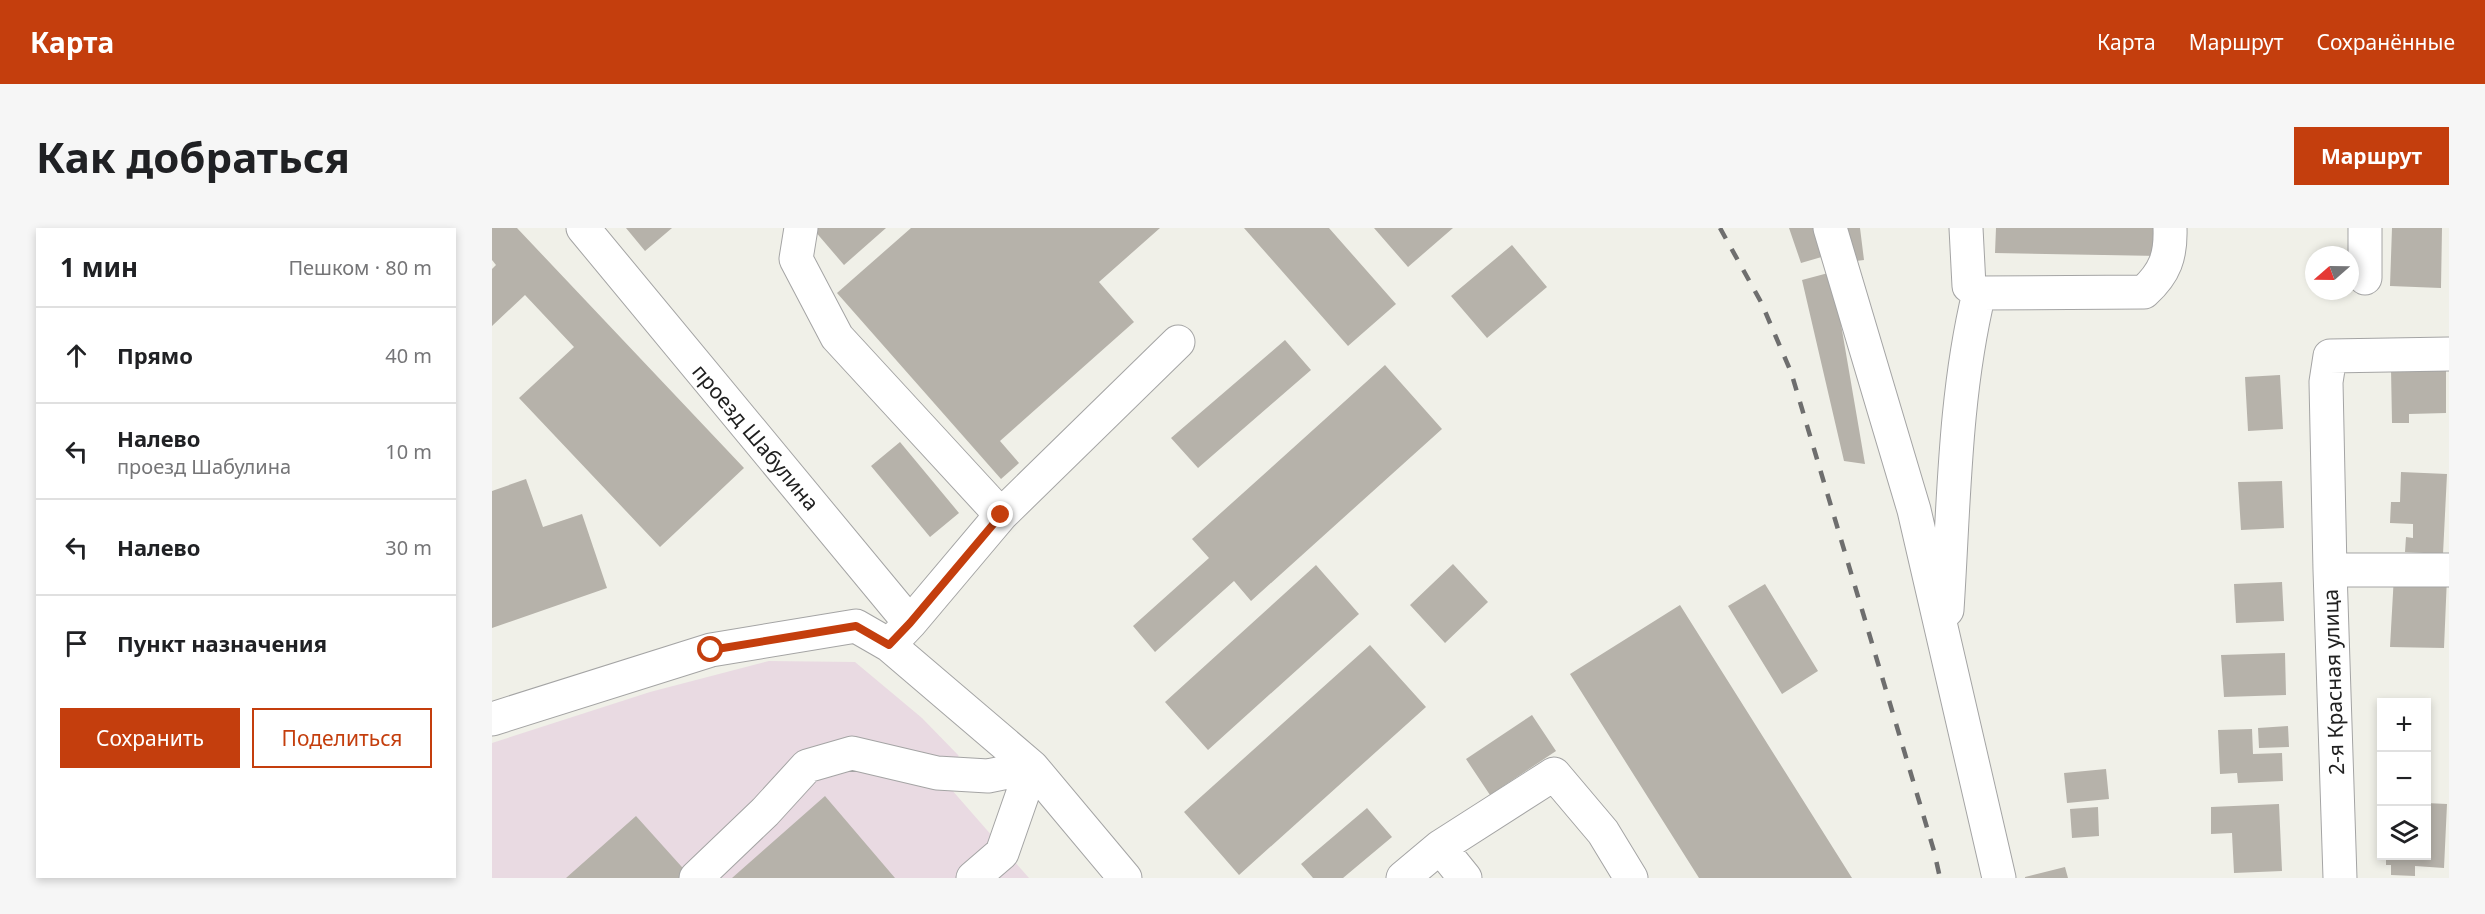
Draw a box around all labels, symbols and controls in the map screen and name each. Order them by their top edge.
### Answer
text: Карта [30,23,114,61]
text: Карта [2097,28,2156,56]
text: Маршрут [2189,28,2284,56]
text: Сохранённые [2317,28,2455,56]
button: Маршрут [2294,127,2449,185]
text: Как добраться [36,128,350,185]
north arrow [2305,246,2359,300]
text: 1 мин [60,249,138,285]
text: Пешком · 80 m [288,254,432,281]
icon: ahead [60,339,93,372]
text: Прямо [117,340,193,370]
text: 40 m [385,342,432,369]
street label: проезд Шабулина [686,358,826,516]
text: Налево [117,423,200,453]
icon: left [60,435,93,468]
text: 10 m [385,438,432,465]
text: проезд Шабулина [117,453,291,480]
route end [987,501,1013,527]
icon: left [60,531,93,564]
text: Налево [117,532,200,562]
text: 30 m [385,534,432,561]
street label: 2-я Красная улица [2316,589,2350,775]
icon: arrive [60,627,93,660]
text: Пункт назначения [117,628,327,658]
route start [697,636,723,662]
map controls [2377,698,2431,860]
button: + [2377,698,2431,752]
button: Сохранить [60,708,240,768]
button: Поделиться [252,708,432,768]
button: − [2377,752,2431,806]
button: layers [2377,806,2431,860]

